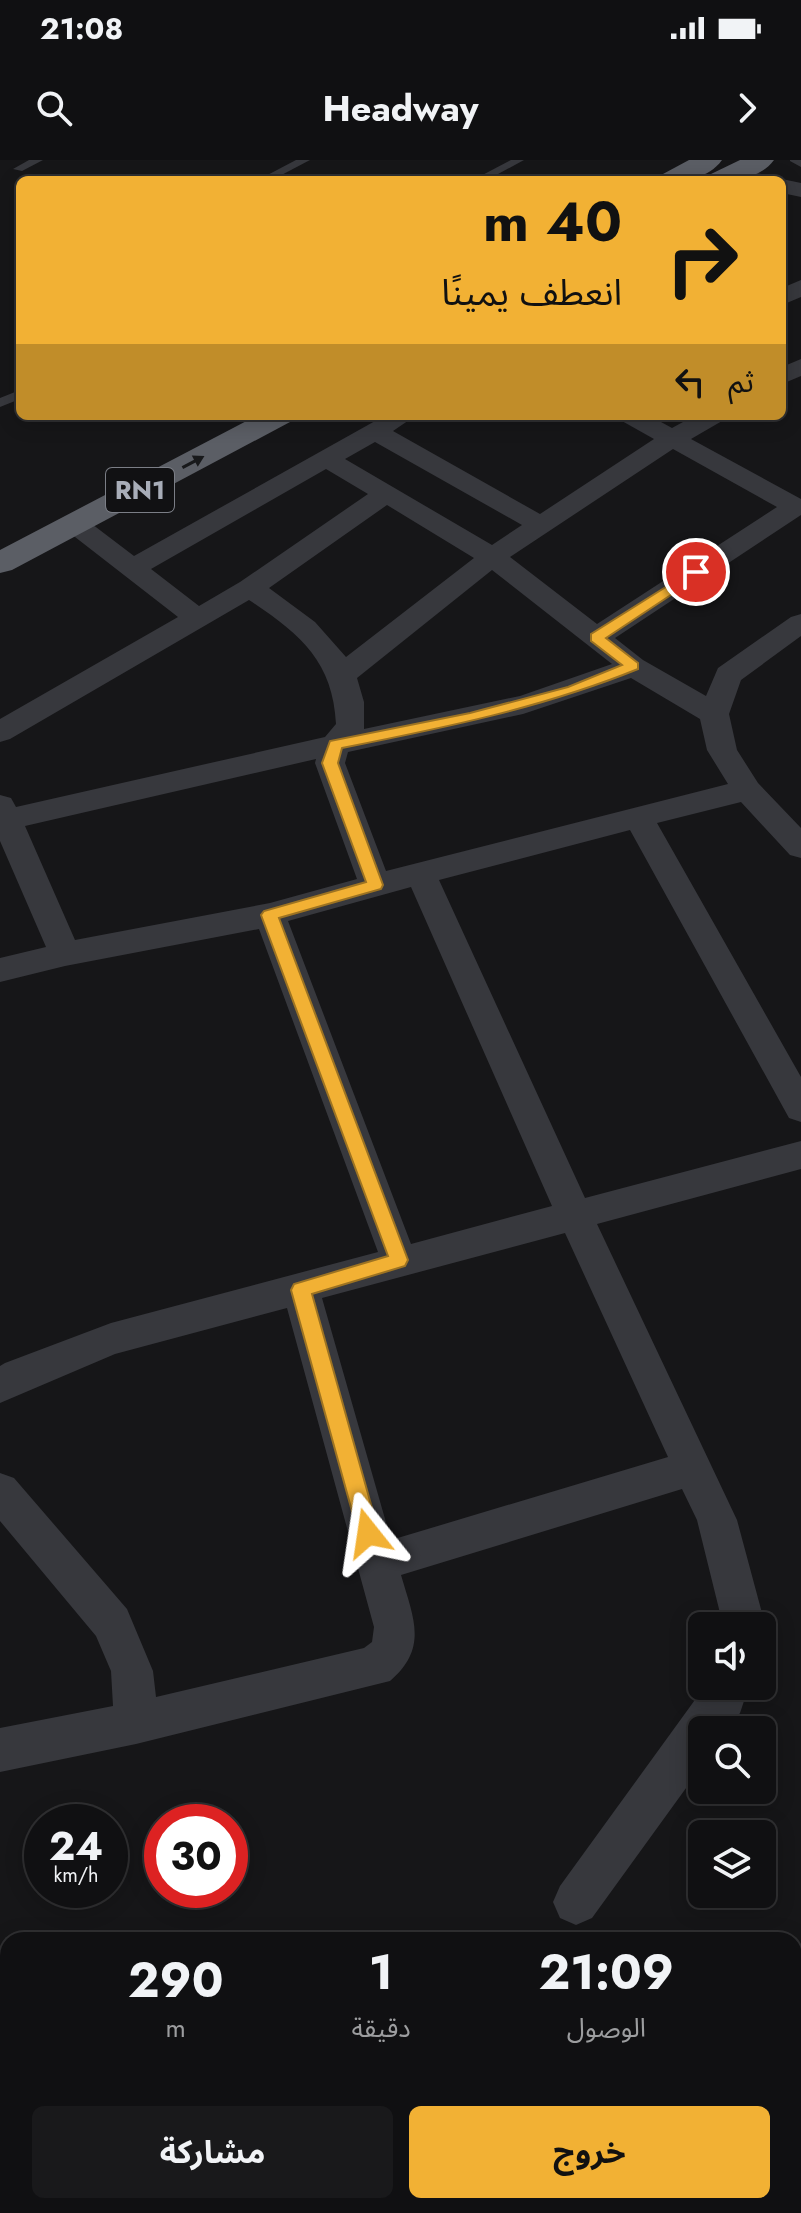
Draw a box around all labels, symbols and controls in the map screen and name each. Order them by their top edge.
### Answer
text: 21:08 [40,7,123,50]
text: Headway [323,82,478,134]
icon: search [32,86,76,130]
icon: forward [725,86,769,130]
text: 40 m [483,181,622,262]
icon: right [650,208,754,312]
text: انعطف يمينًا [441,266,622,318]
icon: left [668,360,712,404]
text: ثم [728,360,754,403]
one-way arrow [181,455,204,468]
road number: RN1 [106,468,174,512]
pin [662,538,730,606]
icon: arrive [674,550,718,594]
position arrow [326,1491,410,1575]
map controls [688,1612,776,1908]
button: sound [688,1612,776,1700]
button: search [688,1716,776,1804]
speed limit sign: 30 [144,1804,248,1908]
text: 24 [49,1817,103,1875]
button: layers [688,1820,776,1908]
text: km/h [53,1861,99,1890]
text: 1 [369,1938,393,2007]
text: 21:09 [539,1938,674,2007]
text: 290 [128,1946,223,2015]
text: m [166,2009,186,2047]
text: دقيقة [351,2009,411,2047]
text: الوصول [567,2009,646,2047]
button: مشاركة [32,2106,393,2198]
button: خروج [409,2106,770,2198]

